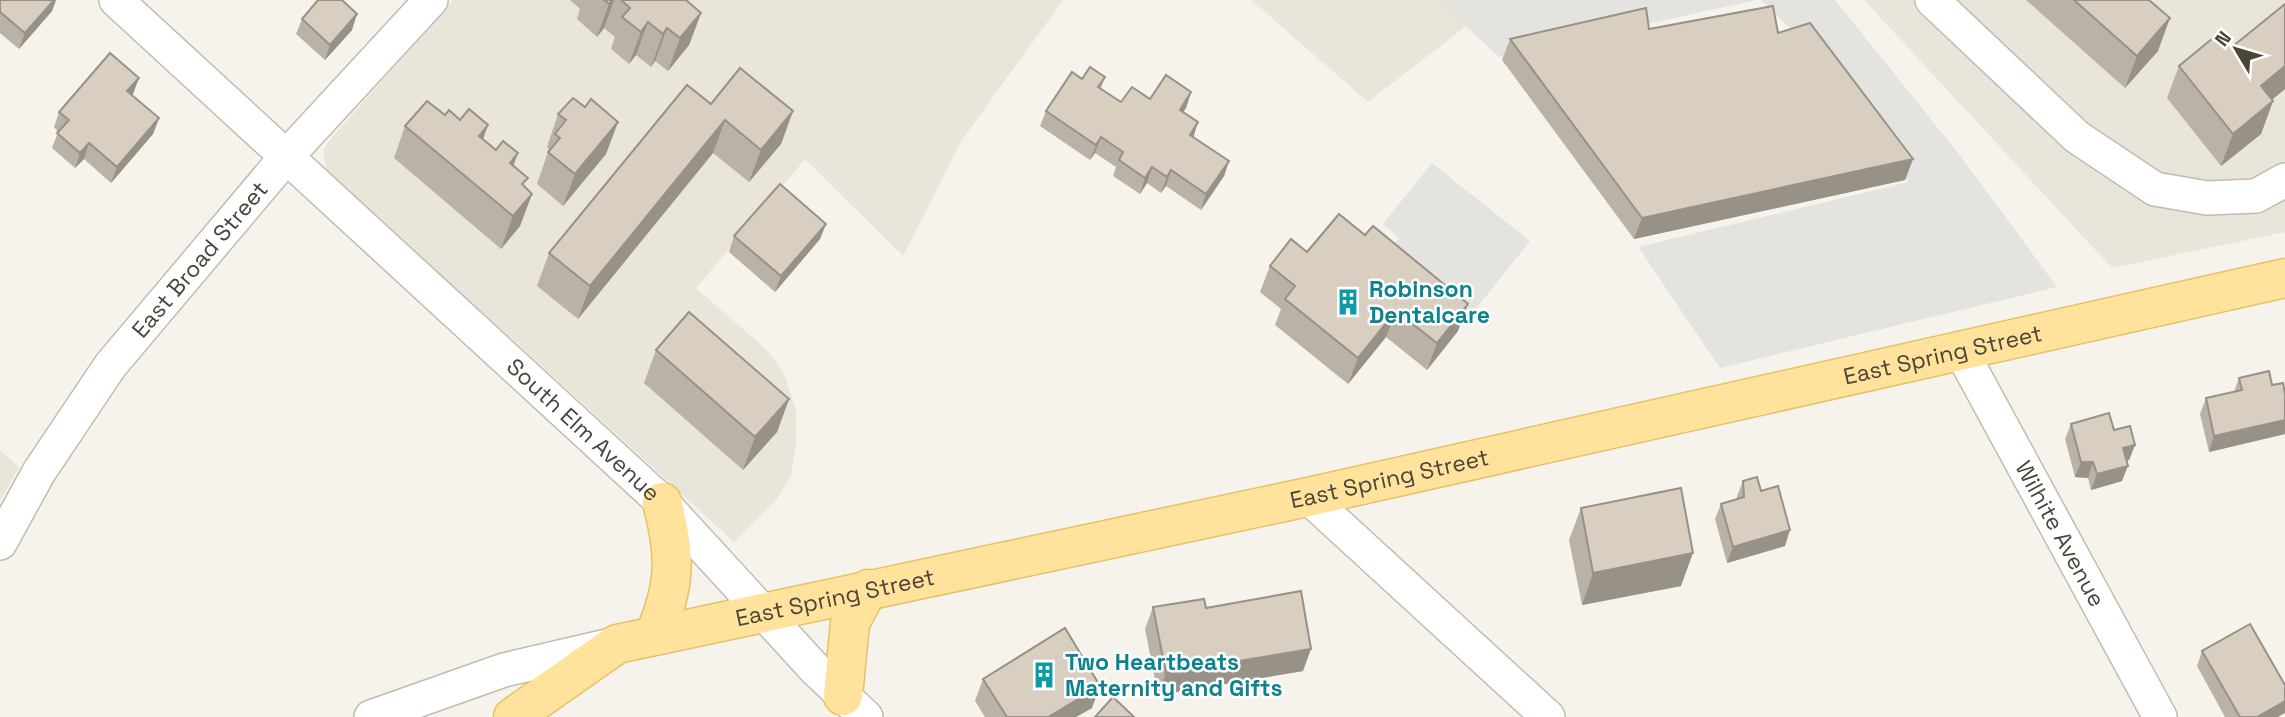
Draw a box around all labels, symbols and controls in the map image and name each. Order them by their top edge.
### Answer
north arrow [2201,14,2271,84]
text: N [2209,26,2237,52]
street label: East Broad Street [125,175,275,344]
place label: Robinson Dentalcare [1369,274,1490,330]
building icon: Robinson Dentalcare [1333,287,1363,317]
street label: East Spring Street [1840,318,2045,392]
street label: South Elm Avenue [500,352,667,508]
street label: East Spring Street [1287,442,1492,515]
street label: Wilhite Avenue [2009,455,2112,612]
street label: East Spring Street [733,562,937,633]
place label: Two Heartbeats Maternity and Gifts [1065,647,1283,703]
building icon: Two Heartbeats Maternity and Gifts [1029,660,1059,690]

